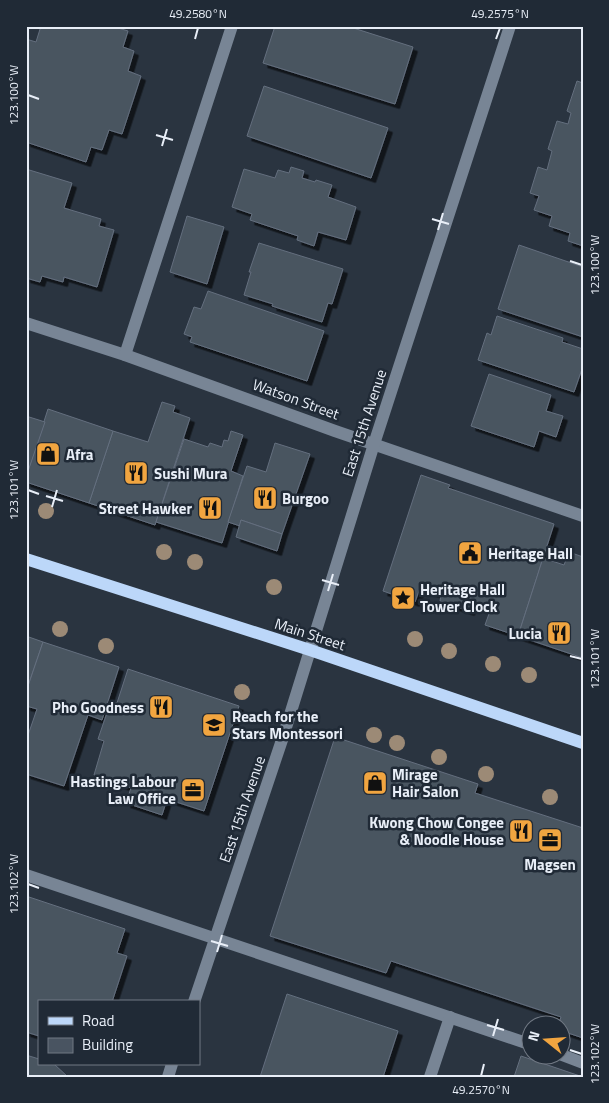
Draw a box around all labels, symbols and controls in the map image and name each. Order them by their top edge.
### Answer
text: 49.2580°N [169,4,227,23]
text: 49.2575°N [471,4,529,23]
text: 123.100°W [4,65,23,125]
text: 123.100°W [585,235,604,295]
street label: East 15th Avenue [336,366,392,480]
street label: Watson Street [249,373,343,426]
shop icon: Afra [35,441,61,467]
place label: Afra [66,443,94,466]
text: 123.101°W [4,460,23,520]
restaurant icon: Sushi Mura [123,460,149,486]
place label: Sushi Mura [154,462,228,485]
restaurant icon: Burgoo [252,485,278,511]
place label: Burgoo [282,487,329,510]
restaurant icon: Street Hawker [197,495,223,521]
place label: Street Hawker [99,497,192,520]
public building icon: Heritage Hall [457,540,483,566]
place label: Heritage Hall [488,542,573,565]
place label: Heritage Hall Tower Clock [420,578,505,618]
place icon: Heritage Hall Tower Clock [390,585,416,611]
street label: Main Street [272,612,349,657]
restaurant icon: Lucia [546,620,572,646]
place label: Lucia [508,622,542,645]
text: 123.101°W [585,629,604,689]
restaurant icon: Pho Goodness [148,694,174,720]
place label: Pho Goodness [52,696,144,719]
place label: Reach for the Stars Montessori [232,705,343,745]
school or university icon: Reach for the Stars Montessori [201,712,227,738]
street label: East 15th Avenue [213,752,271,866]
place label: Mirage Hair Salon [392,763,459,803]
place label: Hastings Labour Law Office [70,770,176,810]
shop icon: Mirage Hair Salon [362,770,388,796]
office icon: Hastings Labour Law Office [180,777,206,803]
place label: Kwong Chow Congee & Noodle House [369,811,504,851]
restaurant icon: Kwong Chow Congee & Noodle House [508,818,534,844]
office icon: Magsen [537,827,563,853]
place label: Magsen [524,853,576,876]
text: 123.102°W [4,854,23,914]
legend [38,1000,200,1066]
text: Road [82,1009,114,1032]
north arrow [522,1016,572,1066]
text: 123.102°W [585,1024,604,1084]
text: N [522,1028,545,1044]
text: Building [82,1033,133,1056]
text: 49.2570°N [452,1080,510,1099]

